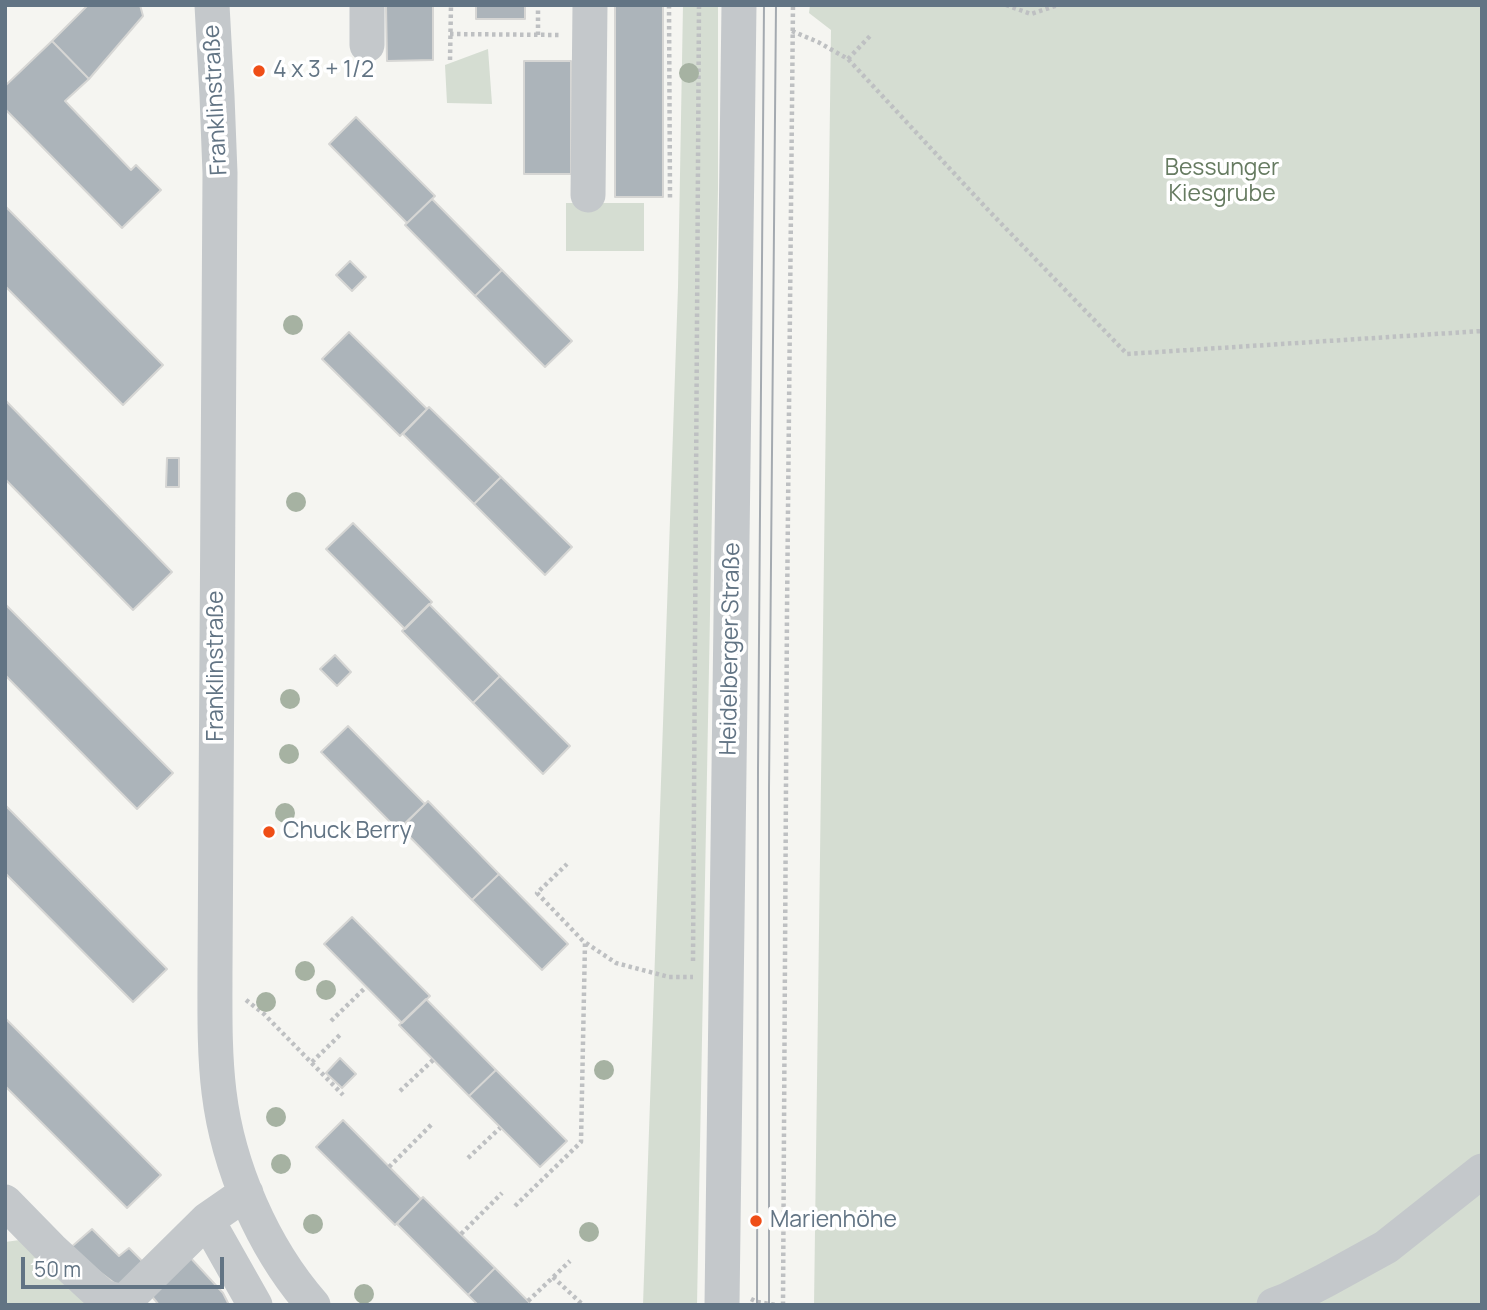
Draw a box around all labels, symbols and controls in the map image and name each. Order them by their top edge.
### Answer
street label: Franklinstraße [198,24,234,176]
place label: 4 x 3 + 1/2 [273,57,374,85]
marker: 4 x 3 + 1/2 [251,63,267,79]
park label: Bessunger Kiesgrube [1165,155,1279,209]
street label: Heidelberger Straße [715,542,747,756]
street label: Franklinstraße [203,591,231,741]
place label: Chuck Berry [283,818,412,846]
marker: Chuck Berry [261,824,277,840]
place label: Marienhöhe [770,1207,897,1235]
marker: Marienhöhe [748,1213,764,1229]
scale bar [24,1244,228,1288]
text: 50 m [34,1255,81,1283]

